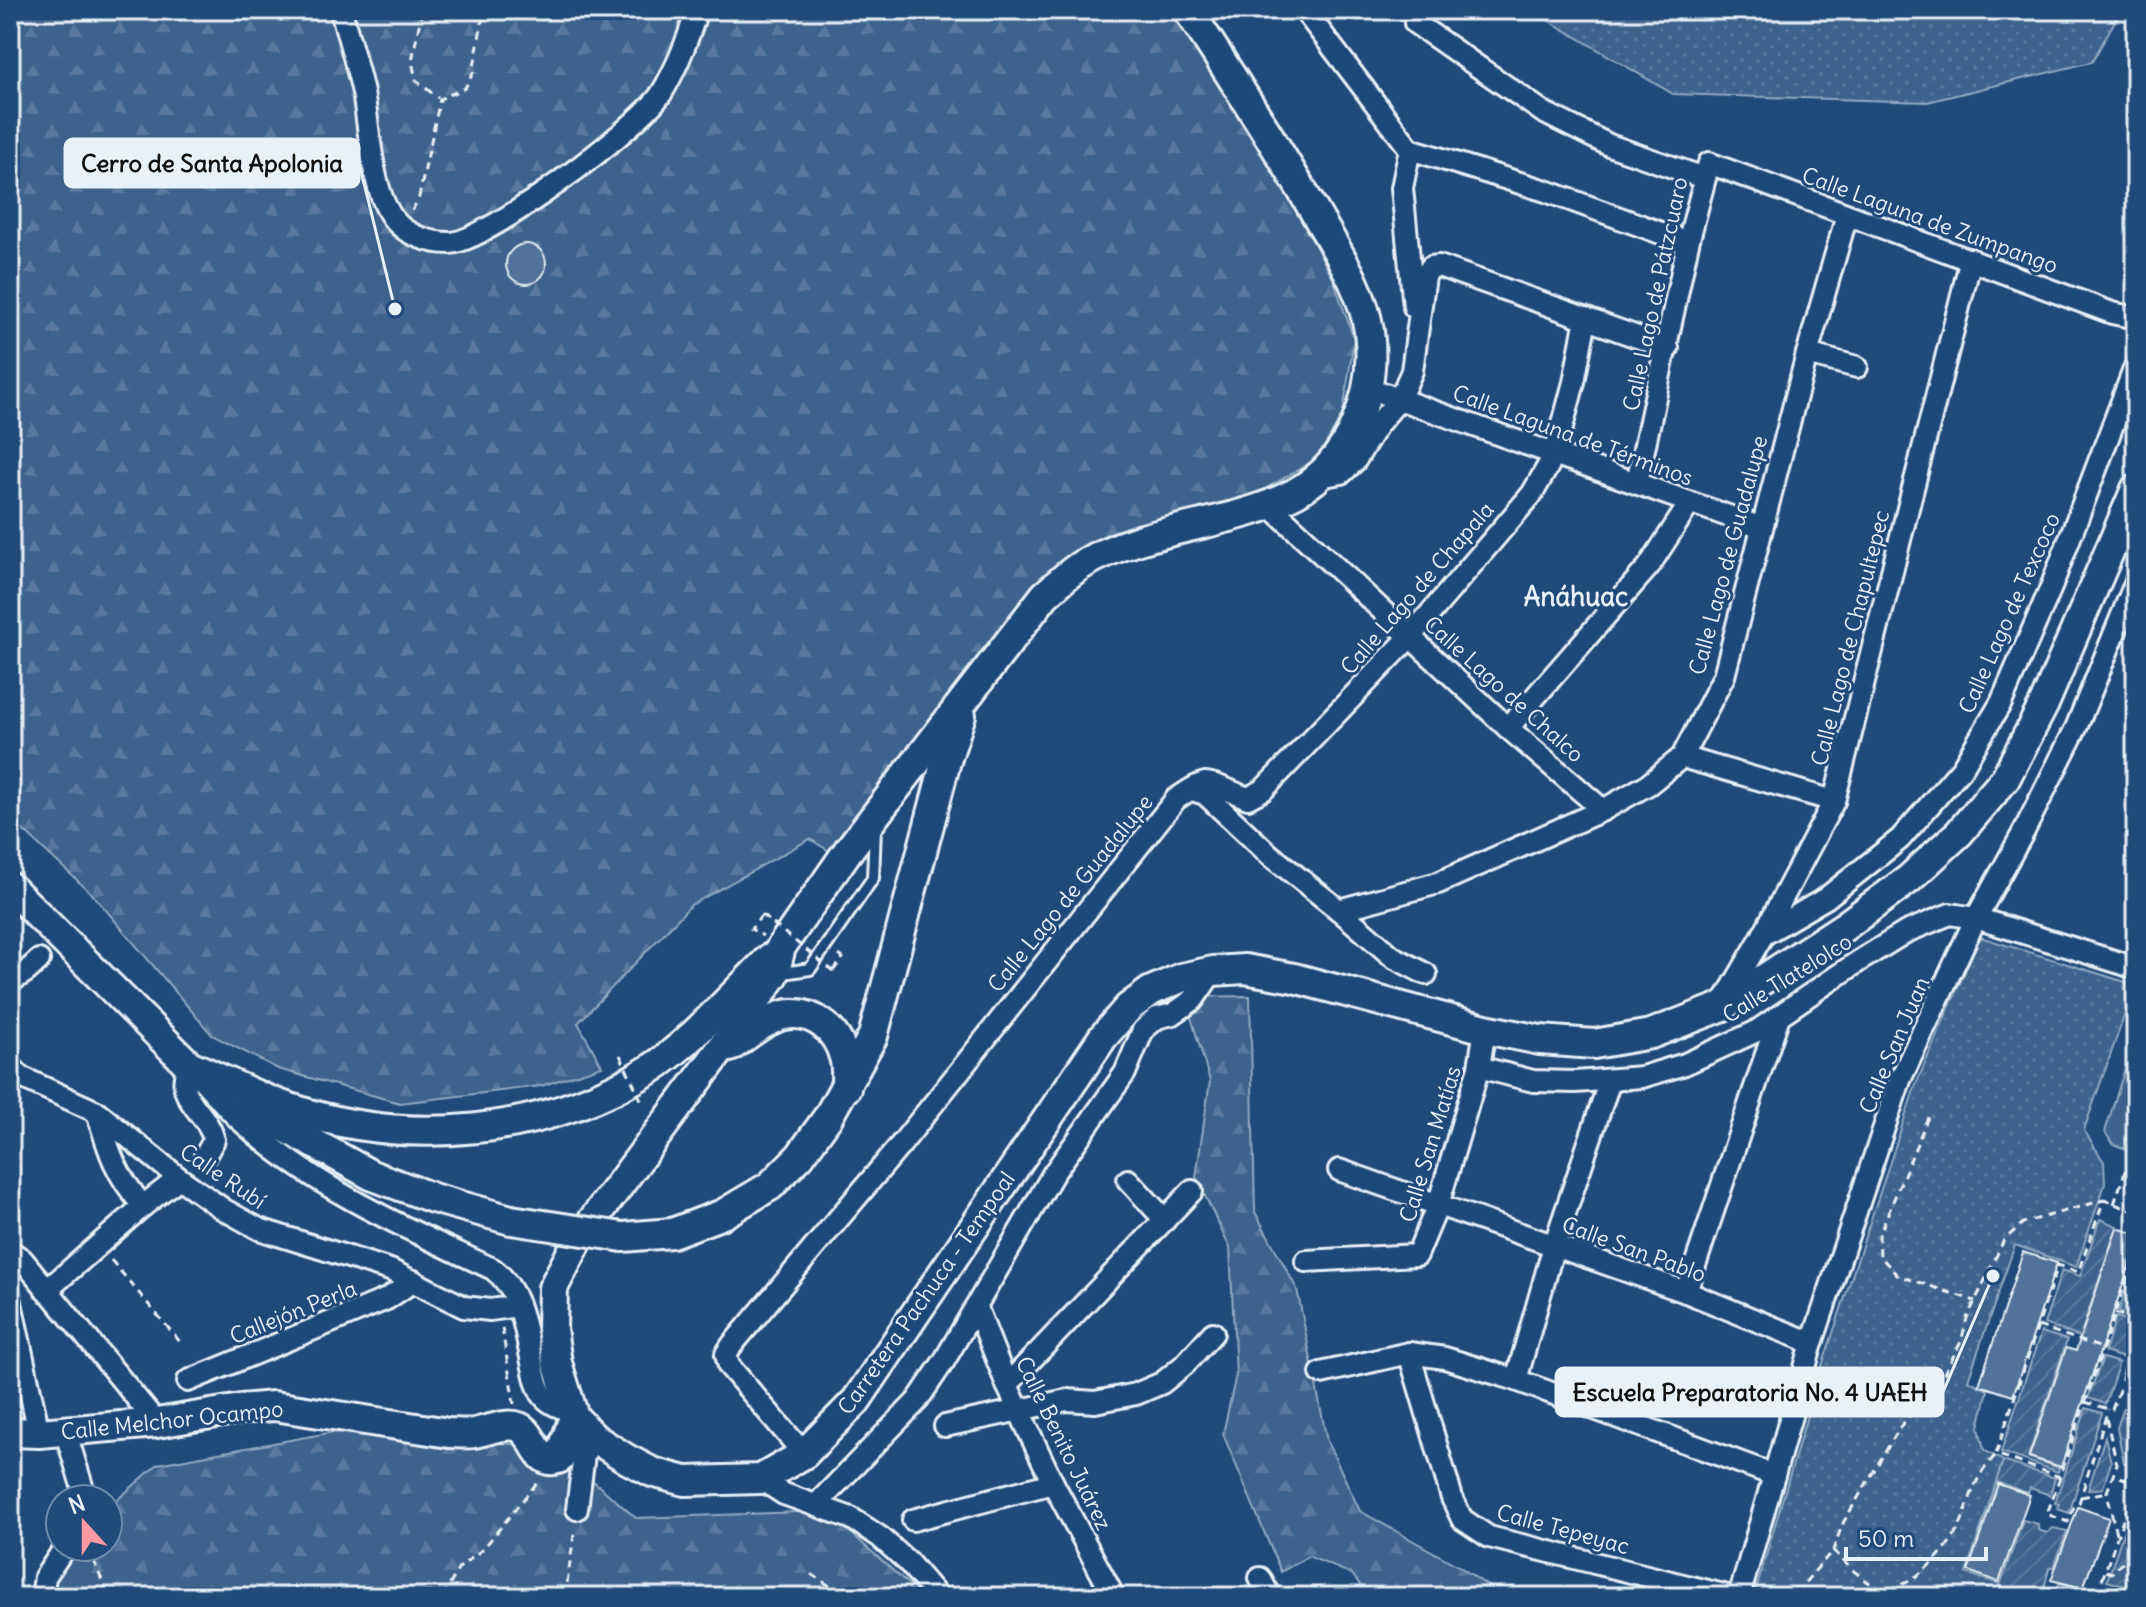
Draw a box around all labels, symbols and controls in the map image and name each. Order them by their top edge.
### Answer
callout: Cerro de Santa Apolonia [65,139,359,187]
text: Cerro de Santa Apolonia [81,148,343,178]
street label: Calle Laguna de Zumpango [1798,161,2062,279]
street label: Calle Lago de Pátzcuaro [1617,174,1693,414]
street label: Calle Laguna de Términos [1449,378,1697,492]
street label: Calle Lago de Guadalupe [1683,432,1773,678]
street label: Calle Lago de Chapala [1334,496,1500,680]
street label: Calle Lago de Chapultepec [1805,507,1895,769]
street label: Calle Lago de Texcoco [1952,508,2066,718]
district label: Anáhuac [1524,580,1628,613]
street label: Calle Lago de Chalco [1418,610,1590,768]
street label: Calle Lago de Guadalupe [981,788,1159,998]
street label: Calle Tlatelolco [1717,927,1857,1029]
street label: Calle San Juan [1853,972,1935,1118]
street label: Calle San Matías [1393,1063,1467,1225]
street label: Calle Rubí [175,1137,271,1215]
street label: Carretera Pachuca - Tempoal [831,1166,1021,1420]
street label: Calle San Pablo [1558,1210,1710,1288]
street label: Callejón Perla [225,1274,361,1350]
street label: Calle Benito Juárez [1010,1352,1118,1534]
callout: Escuela Preparatoria No. 4 UAEH [1556,1368,1943,1416]
text: Escuela Preparatoria No. 4 UAEH [1572,1377,1928,1407]
street label: Calle Melchor Ocampo [59,1394,285,1446]
north arrow [44,1483,124,1563]
text: N [65,1489,89,1520]
street label: Calle Tepeyac [1494,1498,1632,1560]
scale bar [1846,1511,1986,1561]
text: 50 m [1858,1523,1914,1553]

